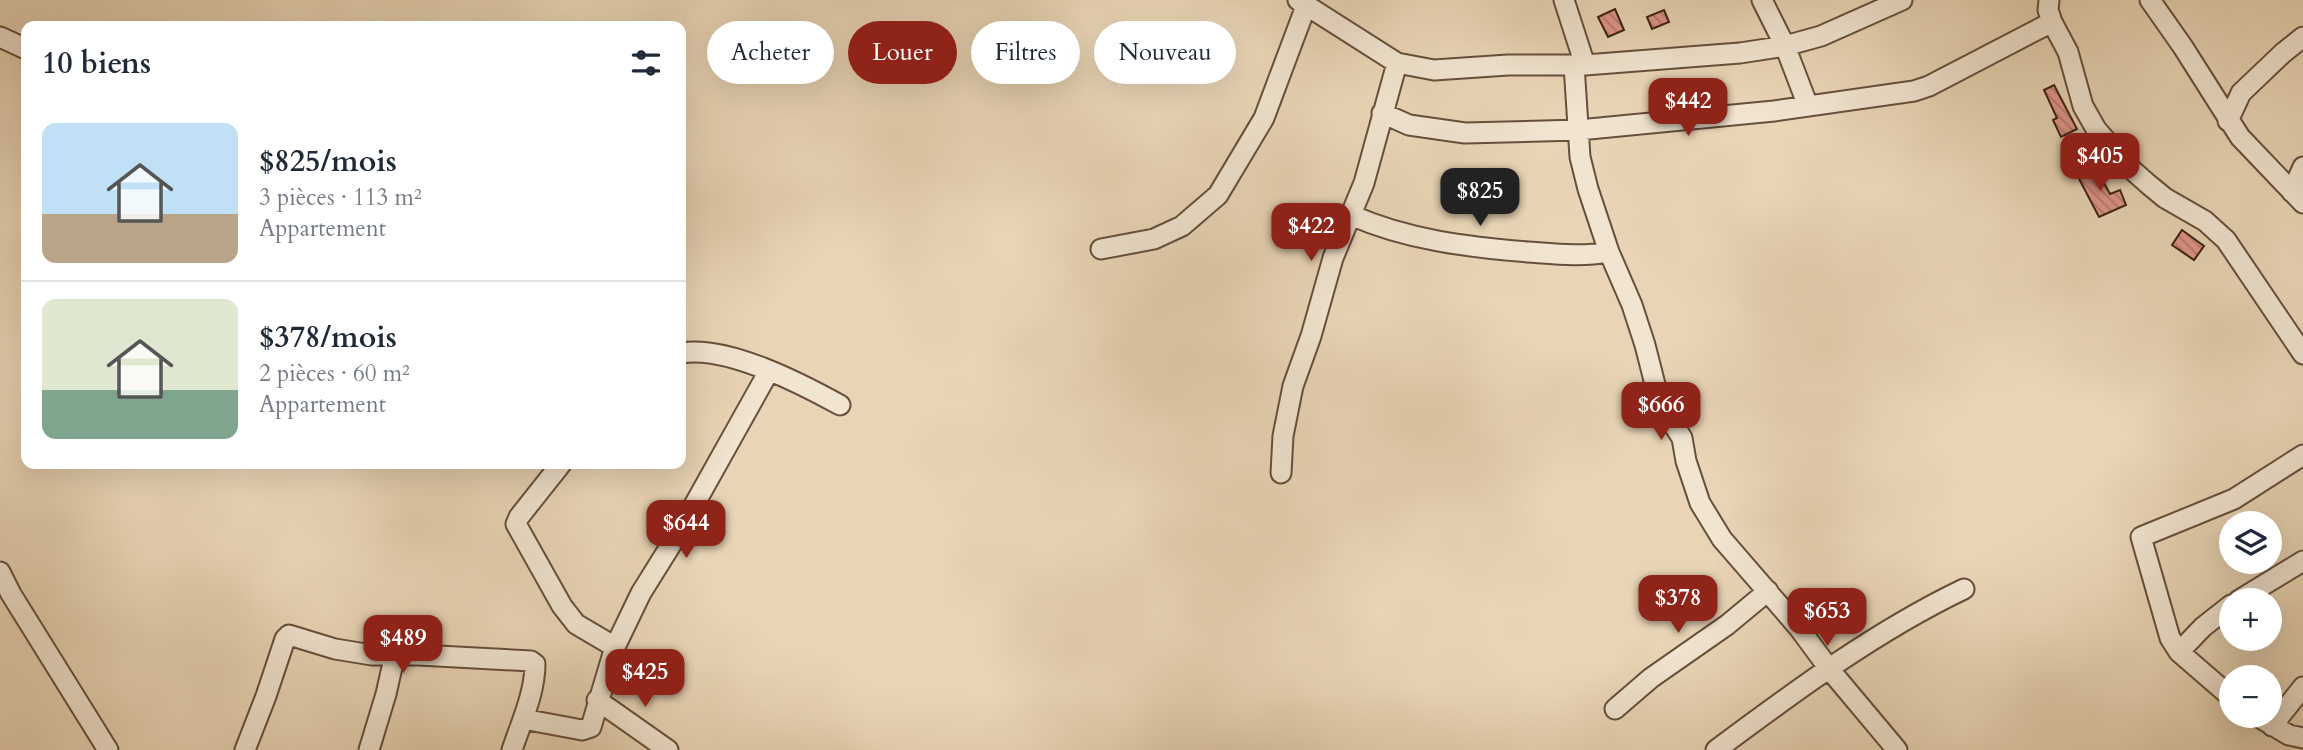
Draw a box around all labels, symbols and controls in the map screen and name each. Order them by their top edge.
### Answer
chip: Acheter [707,21,834,84]
chip: Louer [848,21,957,84]
chip: Filtres [971,21,1080,84]
chip: Nouveau [1094,21,1236,84]
text: 10 biens [42,43,151,84]
icon: filters [627,44,665,82]
pin: $442 [1647,78,1729,138]
text: $442 [1664,85,1712,116]
pin: $405 [2059,134,2141,193]
text: $405 [2076,140,2124,171]
text: $825/mois [259,141,397,182]
icon: home [98,151,182,235]
pin: $825 [1439,168,1521,228]
text: $825 [1456,175,1504,206]
text: 3 pièces · 113 m² [259,182,422,213]
pin: $422 [1270,204,1352,263]
text: $422 [1287,210,1335,241]
text: Appartement [259,213,386,244]
text: $378/mois [259,317,397,358]
icon: home [98,327,182,411]
text: 2 pièces · 60 m² [259,358,410,389]
pin: $666 [1620,382,1702,442]
text: Appartement [259,389,386,420]
text: $666 [1637,389,1685,420]
pin: $644 [645,500,727,560]
text: $644 [662,507,710,538]
map controls [2219,511,2282,728]
button: layers [2219,511,2282,574]
pin: $378 [1637,576,1719,635]
text: $378 [1654,582,1702,613]
pin: $653 [1786,588,1868,648]
button: + [2219,588,2282,651]
text: $653 [1803,595,1851,626]
pin: $489 [362,616,444,675]
text: $489 [379,622,427,653]
pin: $425 [604,650,686,709]
text: $425 [621,656,669,687]
button: − [2219,665,2282,728]

